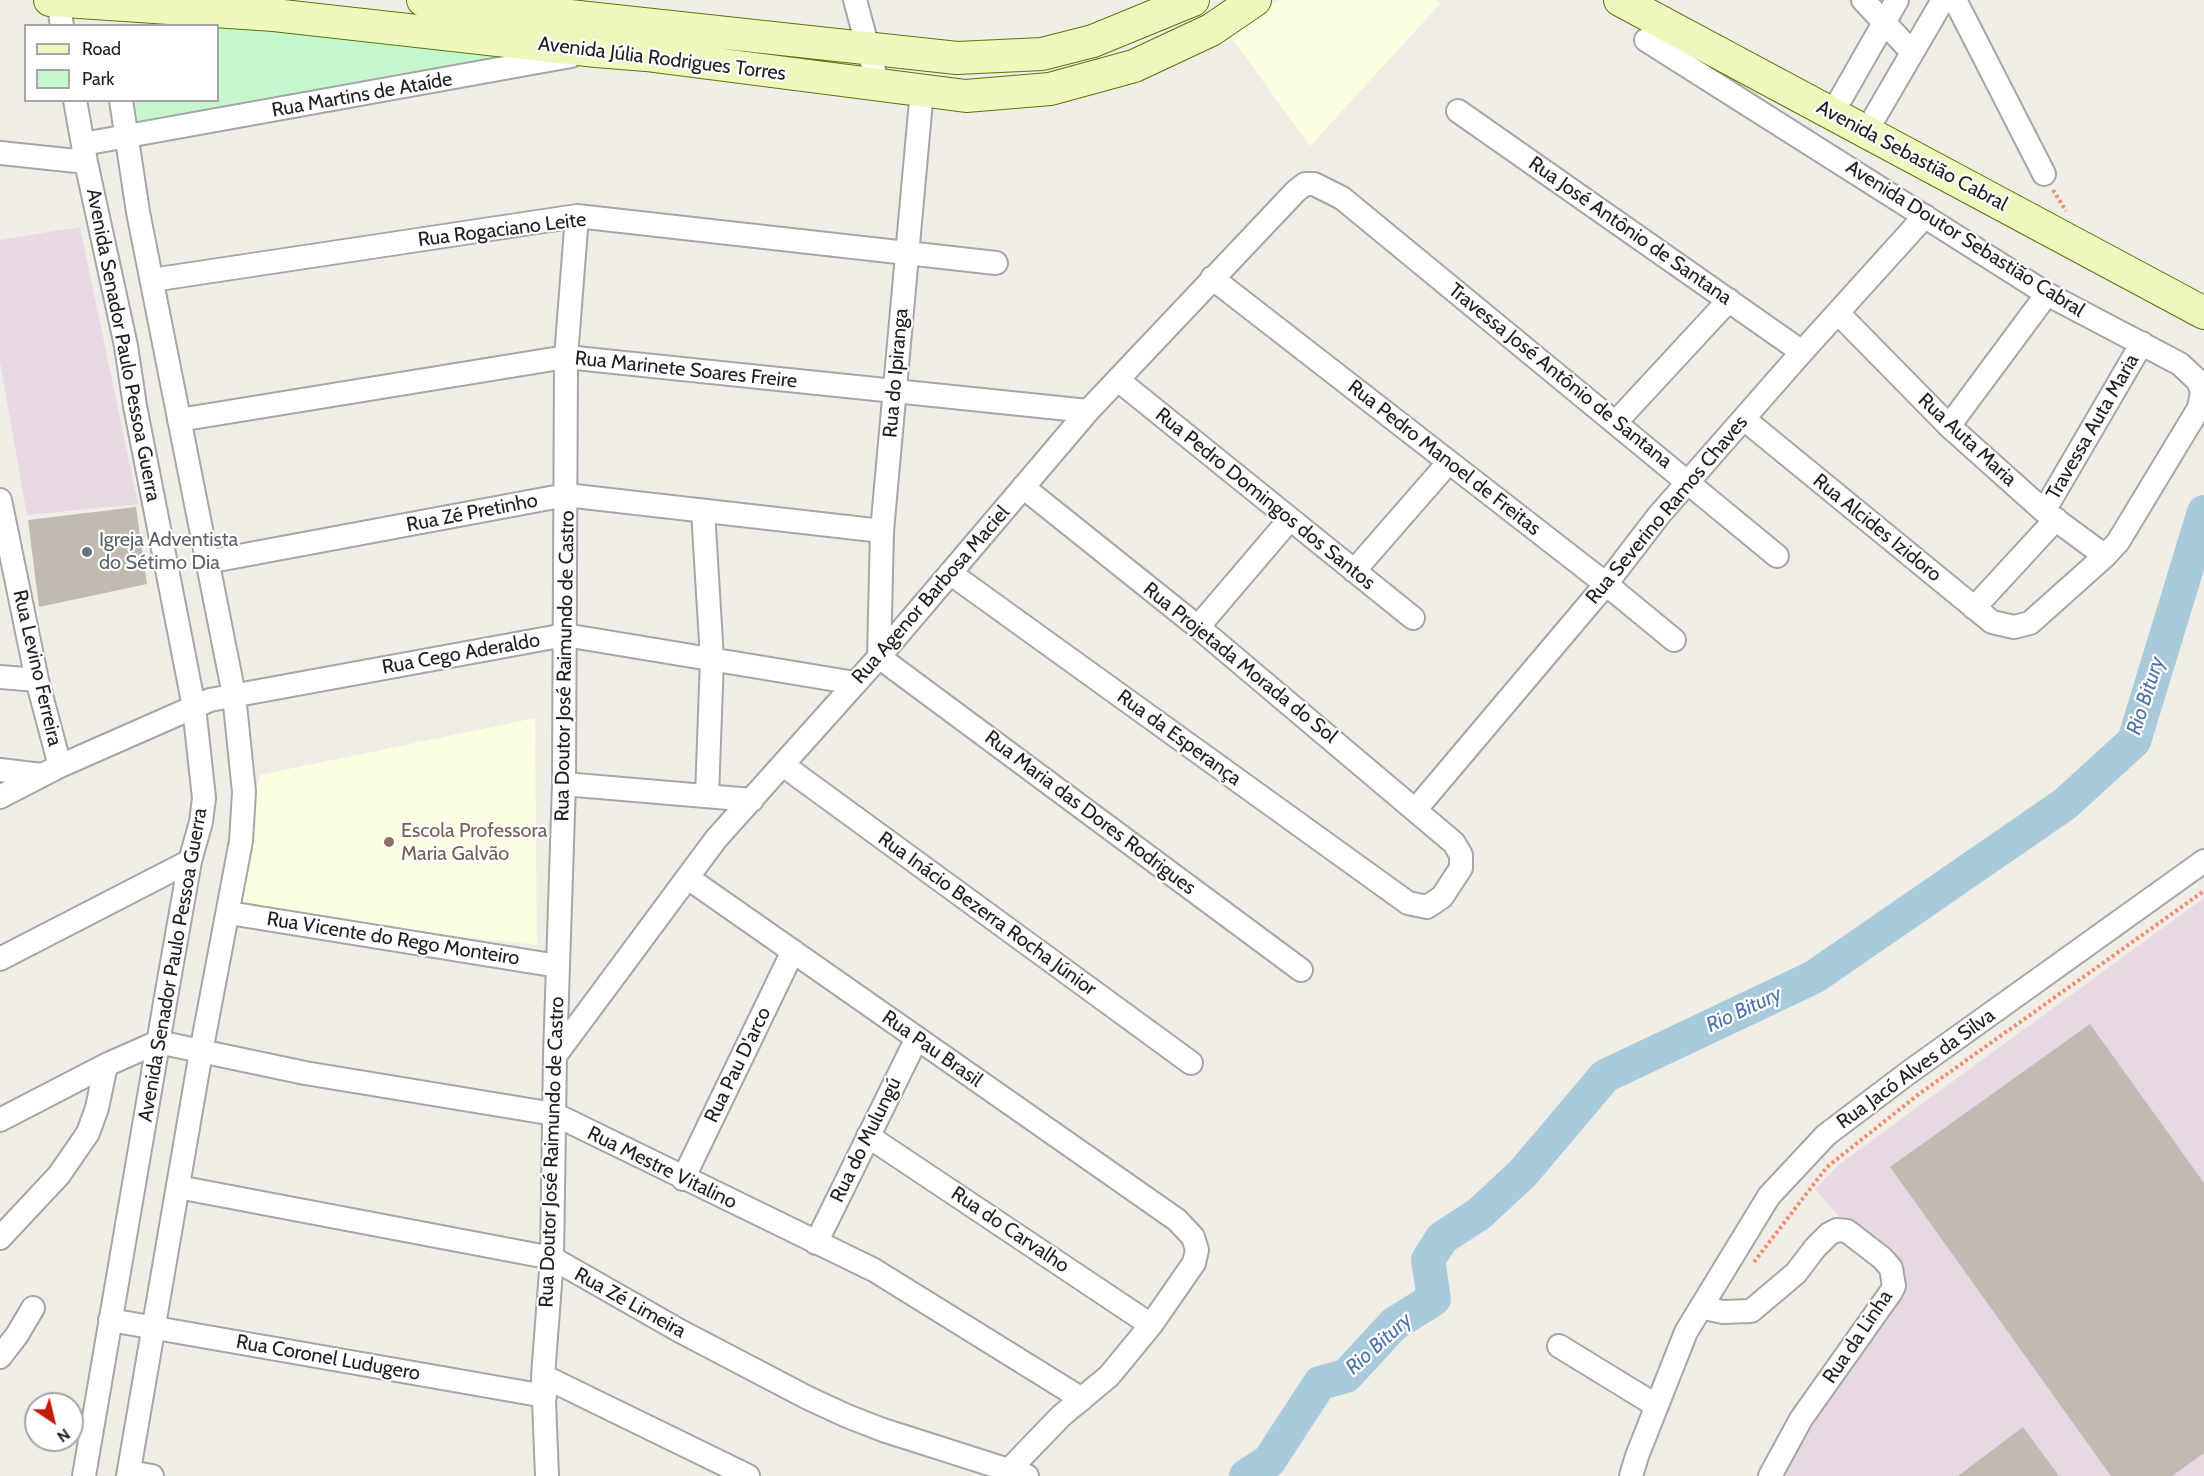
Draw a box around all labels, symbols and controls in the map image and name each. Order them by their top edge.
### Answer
legend [24,24,219,102]
street label: Avenida Júlia Rodrigues Torres [537,32,787,86]
text: Road [82,38,121,60]
street label: Rua Martins de Ataíde [270,67,454,123]
text: Park [82,68,114,90]
street label: Avenida Sebastião Cabral [1812,95,2012,217]
street label: Rua José Antônio de Santana [1524,152,1736,310]
street label: Avenida Doutor Sebastião Cabral [1841,155,2089,323]
street label: Avenida Senador Paulo Pessoa Guerra [81,186,165,504]
street label: Rua Rogaciano Leite [416,208,588,252]
street label: Travessa José Antônio de Santana [1443,278,1677,474]
street label: Rua do Ipiranga [878,307,914,439]
street label: Rua Marinete Soares Freire [574,346,798,394]
street label: Travessa Auta Maria [2042,350,2144,504]
street label: Rua Pedro Manoel de Freitas [1343,375,1545,541]
street label: Rua Auta Maria [1913,388,2021,492]
street label: Rua Pedro Domingos dos Santos [1150,403,1380,595]
street label: Rua Severino Ramos Chaves [1581,411,1753,609]
street label: Rua Alcides Izidoro [1808,469,1946,587]
street label: Rua Zé Pretinho [404,489,540,537]
street label: Rua Agenor Barbosa Maciel [847,501,1015,689]
street label: Rua Doutor José Raimundo de Castro [550,510,580,822]
place label: Igreja Adventista do Sétimo Dia [99,528,238,575]
marker: Igreja Adventista do Sétimo Dia [80,545,94,559]
street label: Rua Projetada Morada do Sol [1138,577,1342,749]
street label: Rua Levino Ferreira [7,588,67,748]
street label: Rua Cego Aderaldo [380,628,542,680]
water label: Rio Bitury [2122,654,2170,738]
street label: Rua da Esperança [1112,685,1246,791]
street label: Rua Maria das Dores Rodrigues [980,726,1200,900]
street label: Avenida Senador Paulo Pessoa Guerra [134,806,212,1124]
place label: Escola Professora Maria Galvão [401,819,547,866]
street label: Rua Inácio Bezerra Rocha Júnior [873,827,1101,1001]
marker: Escola Professora Maria Galvão [382,835,396,849]
street label: Rua Vicente do Rego Monteiro [265,907,521,971]
water label: Rio Bitury [1702,982,1786,1038]
street label: Rua Doutor José Raimundo de Castro [535,996,569,1308]
street label: Rua Pau D'arco [700,1003,776,1127]
street label: Rua Jacó Alves da Silva [1832,1004,2000,1134]
street label: Rua Pau Brasil [877,1006,987,1092]
street label: Rua do Mulungú [825,1073,907,1207]
street label: Rua Mestre Vitalino [583,1121,741,1215]
street label: Rua do Carvalho [946,1182,1074,1278]
street label: Rua Zé Limeira [570,1263,690,1343]
street label: Rua da Linha [1818,1286,1898,1388]
water label: Rio Bitury [1341,1308,1417,1380]
street label: Rua Coronel Ludugero [234,1330,422,1386]
north arrow [24,1392,84,1452]
text: N [53,1424,74,1447]

